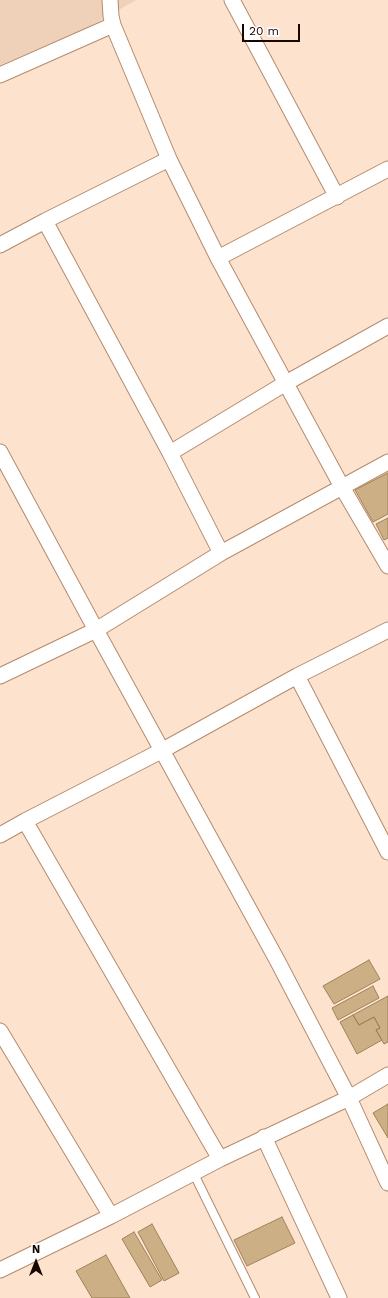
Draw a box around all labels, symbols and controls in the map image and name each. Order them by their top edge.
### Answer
scale bar [244,16,302,42]
text: 20 m [249,24,279,38]
north arrow [16,1242,56,1282]
text: N [32,1243,40,1256]

